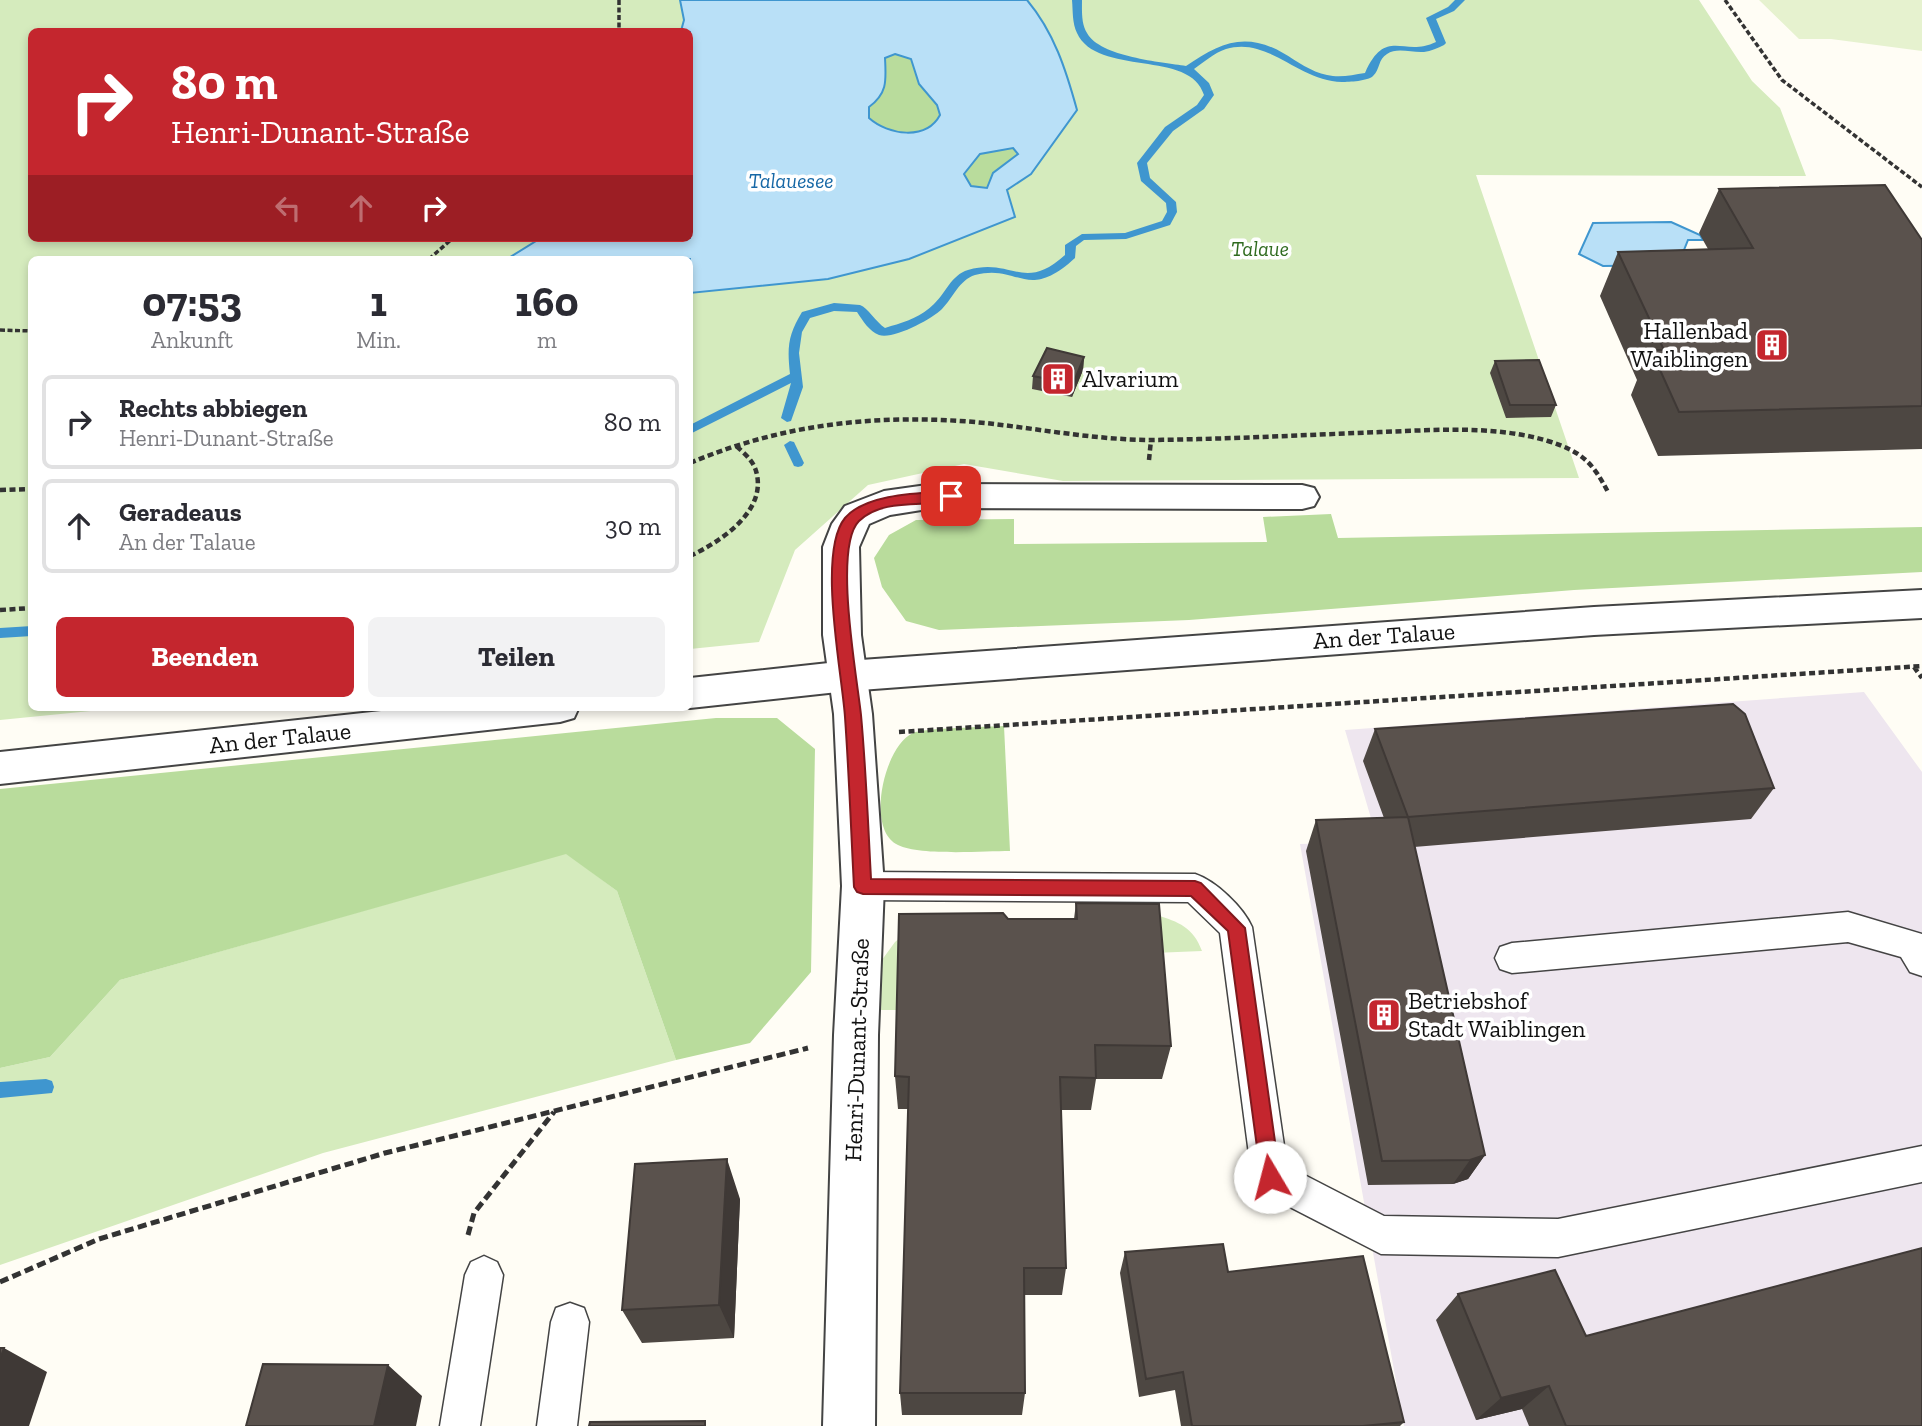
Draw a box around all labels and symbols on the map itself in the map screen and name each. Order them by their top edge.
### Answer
water label: Talauesee [749,168,834,193]
park label: Talaue [1231,236,1289,261]
place label: Hallenbad Waiblingen [1630,316,1748,373]
building icon: Hallenbad Waiblingen [1753,326,1791,364]
building icon: Alvarium [1039,360,1077,398]
place label: Alvarium [1082,364,1179,393]
pin [921,466,981,526]
street label: An der Talaue [1312,616,1456,655]
street label: An der Talaue [208,716,352,759]
street label: Henri-Dunant-Straße [838,938,875,1162]
place label: Betriebshof Stadt Waiblingen [1408,986,1586,1043]
building icon: Betriebshof Stadt Waiblingen [1365,996,1403,1034]
position arrow [1233,1140,1307,1214]

